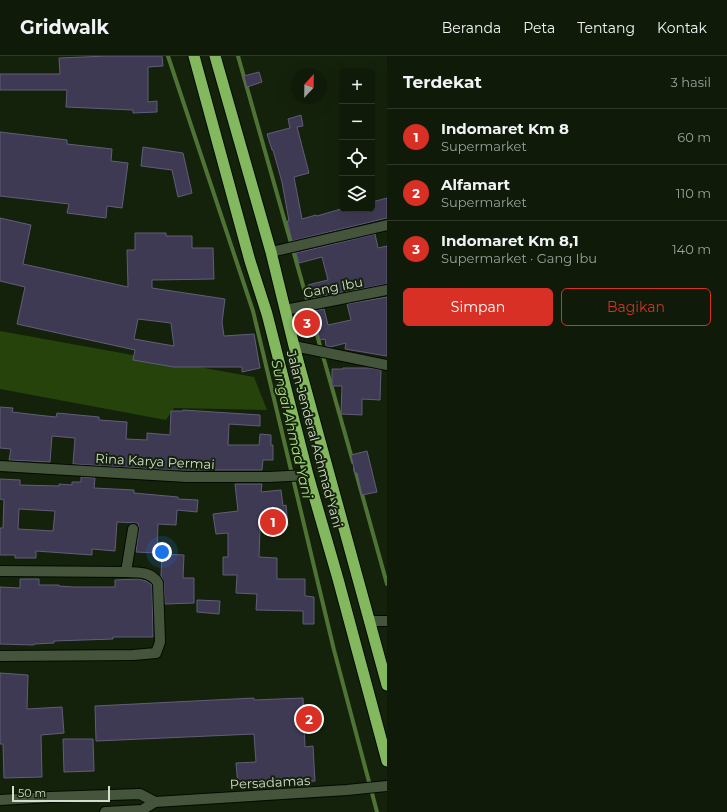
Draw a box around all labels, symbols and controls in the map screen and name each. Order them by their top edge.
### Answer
text: Gridwalk [20,16,109,39]
text: Beranda [442,19,501,37]
text: Peta [523,19,555,37]
text: Tentang [577,19,635,37]
text: Kontak [657,19,707,37]
north arrow [291,68,327,104]
map controls [339,68,375,212]
button: + [339,68,375,104]
text: Terdekat [403,72,482,92]
text: 3 hasil [670,74,711,90]
button: − [339,104,375,140]
text: Indomaret Km 8 [441,119,569,138]
text: 1 [413,129,419,145]
text: 60 m [677,129,711,145]
text: Supermarket [441,138,527,154]
button: locate [339,140,375,176]
text: Alfamart [441,175,510,194]
button: layers [339,176,375,212]
text: 2 [412,185,420,201]
text: 110 m [676,185,711,201]
text: Supermarket [441,194,527,210]
text: Indomaret Km 8,1 [441,231,579,250]
text: 3 [412,241,420,257]
text: 140 m [672,241,711,257]
text: Supermarket · Gang Ibu [441,250,597,266]
street label: Gang Ibu [302,273,364,301]
button: Simpan [403,288,553,326]
button: Bagikan [561,288,711,326]
pin: 3 [294,308,320,338]
street label: Jalan Jenderal Achmad Yani [283,348,346,529]
water label: Sungai Ahmad Yani [267,358,317,500]
street label: Rina Karya Permai [95,450,215,472]
pin: 1 [260,507,286,537]
your location [152,542,172,562]
pin: 2 [296,704,322,734]
street label: Persadamas [229,772,311,792]
scale bar [12,784,110,803]
text: 50 m [18,786,46,800]

